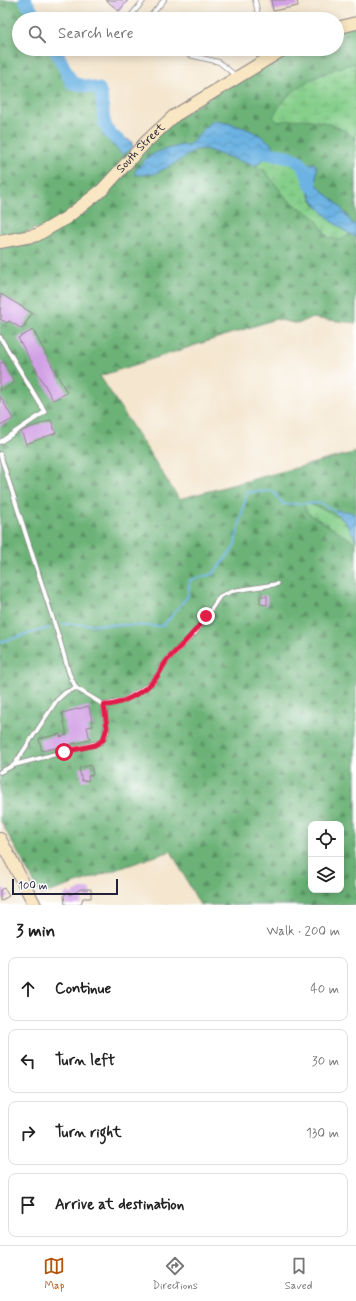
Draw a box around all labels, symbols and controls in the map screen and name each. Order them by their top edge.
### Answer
search box [12,12,344,56]
icon: search [26,23,48,45]
text: Search here [58,24,134,44]
street label: South Street [113,120,169,177]
route end [197,607,215,625]
route start [55,743,73,761]
map controls [308,821,344,893]
button: locate [308,821,344,857]
button: layers [308,857,344,893]
scale bar [12,877,118,896]
text: 100 m [18,879,48,893]
text: 3 min [16,920,55,942]
text: Walk · 200 m [266,923,340,940]
icon: ahead [17,978,39,1000]
text: Continue [55,979,111,999]
text: 40 m [310,981,339,998]
icon: left [17,1050,39,1072]
text: Turn left [55,1051,115,1071]
text: 30 m [312,1053,339,1070]
icon: right [17,1122,39,1144]
text: Turn right [55,1123,122,1143]
text: 130 m [306,1125,339,1142]
icon: arrive [17,1194,39,1216]
text: Arrive at destination [55,1195,184,1215]
tab: Map [43,1255,65,1293]
tab: Directions [152,1255,198,1293]
tab: Saved [285,1255,312,1293]

